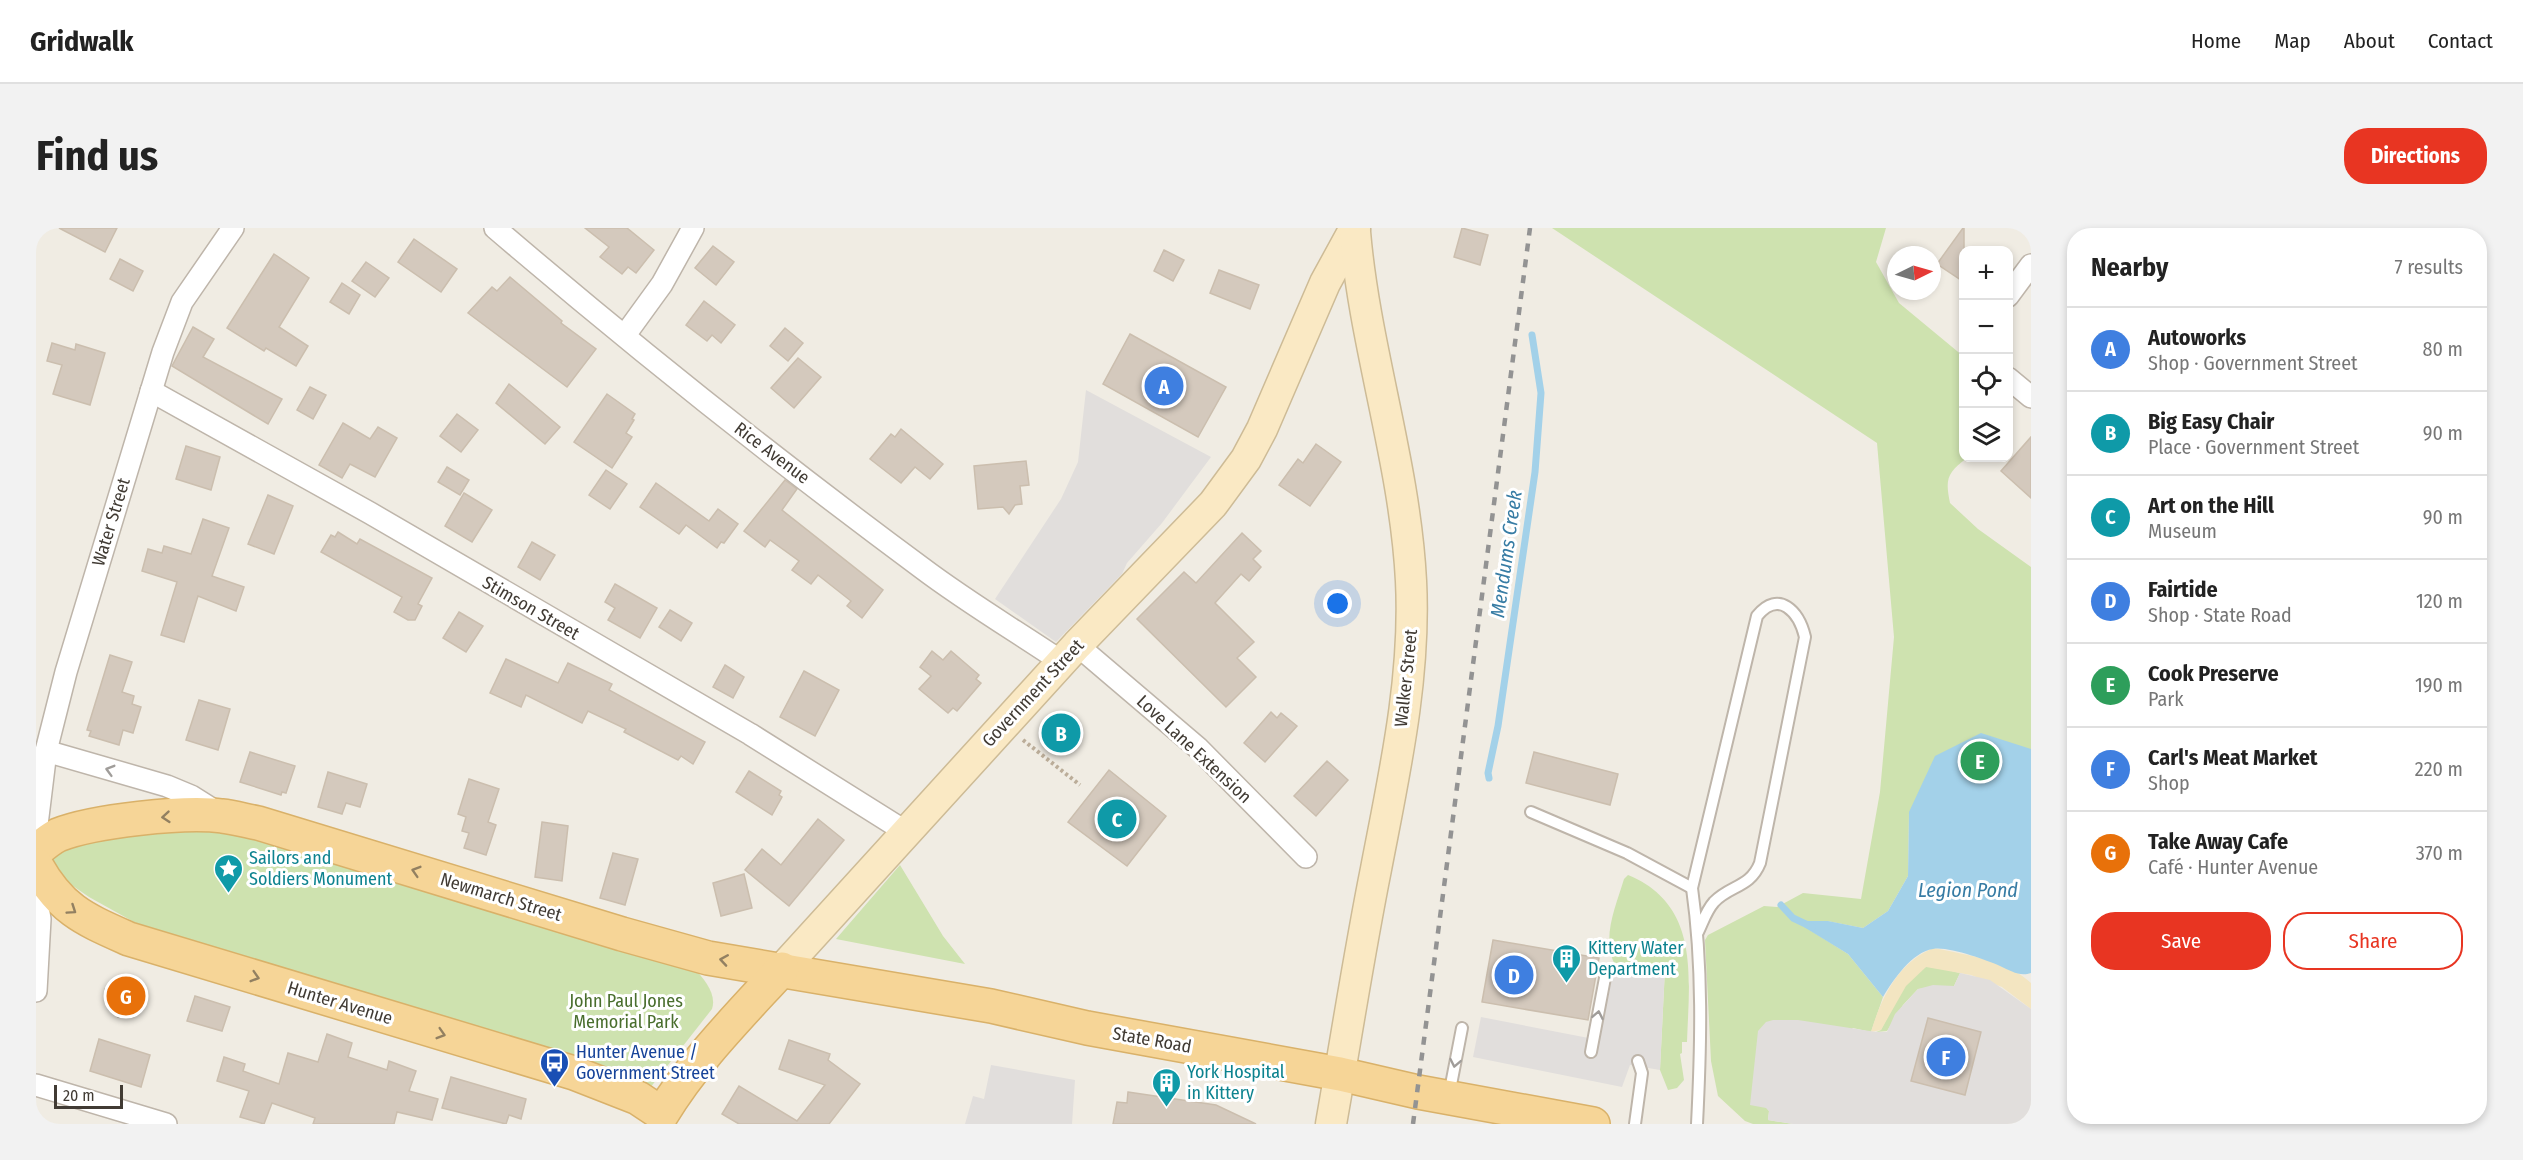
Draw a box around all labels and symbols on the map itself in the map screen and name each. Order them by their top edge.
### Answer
north arrow [1887,246,1941,300]
pin: A [1144,364,1184,408]
street label: Rice Avenue [730,417,814,489]
street label: Water Street [87,475,135,569]
water label: Mendums Creek [1485,489,1527,619]
street label: Stimson Street [479,571,584,645]
your location [1323,589,1352,618]
street label: Walker Street [1390,628,1422,728]
street label: Government Street [978,635,1088,751]
street label: Love Lane Extension [1132,690,1256,808]
pin: B [1042,710,1080,756]
pin: E [1960,738,2000,784]
one-way arrow [105,765,116,777]
pin: C [1098,796,1136,842]
one-way arrow [161,810,170,823]
place label: Sailors and Soldiers Monument [249,847,392,890]
place icon: Sailors and Soldiers Monument [212,852,244,894]
one-way arrow [411,866,422,878]
street label: Newmarch Street [438,868,564,926]
water label: Legion Pond [1918,878,2018,902]
one-way arrow [66,903,77,914]
place label: Kittery Water Department [1588,937,1684,980]
building icon: Kittery Water Department [1551,942,1583,984]
pin: D [1494,952,1534,998]
one-way arrow [719,954,729,967]
one-way arrow [249,970,259,982]
pin: G [106,974,146,1018]
street label: Hunter Avenue [285,977,395,1029]
park label: John Paul Jones Memorial Park [569,990,683,1033]
one-way arrow [1591,1010,1604,1020]
street label: State Road [1111,1022,1193,1058]
one-way arrow [435,1027,446,1039]
pin: F [1926,1034,1966,1080]
place label: Hunter Avenue / Government Street [576,1041,715,1084]
bus stop icon: Hunter Avenue / Government Street [539,1046,571,1088]
one-way arrow [1449,1057,1462,1067]
place label: York Hospital in Kittery [1187,1061,1285,1104]
building icon: York Hospital in Kittery [1150,1066,1182,1108]
scale bar [54,1082,123,1110]

